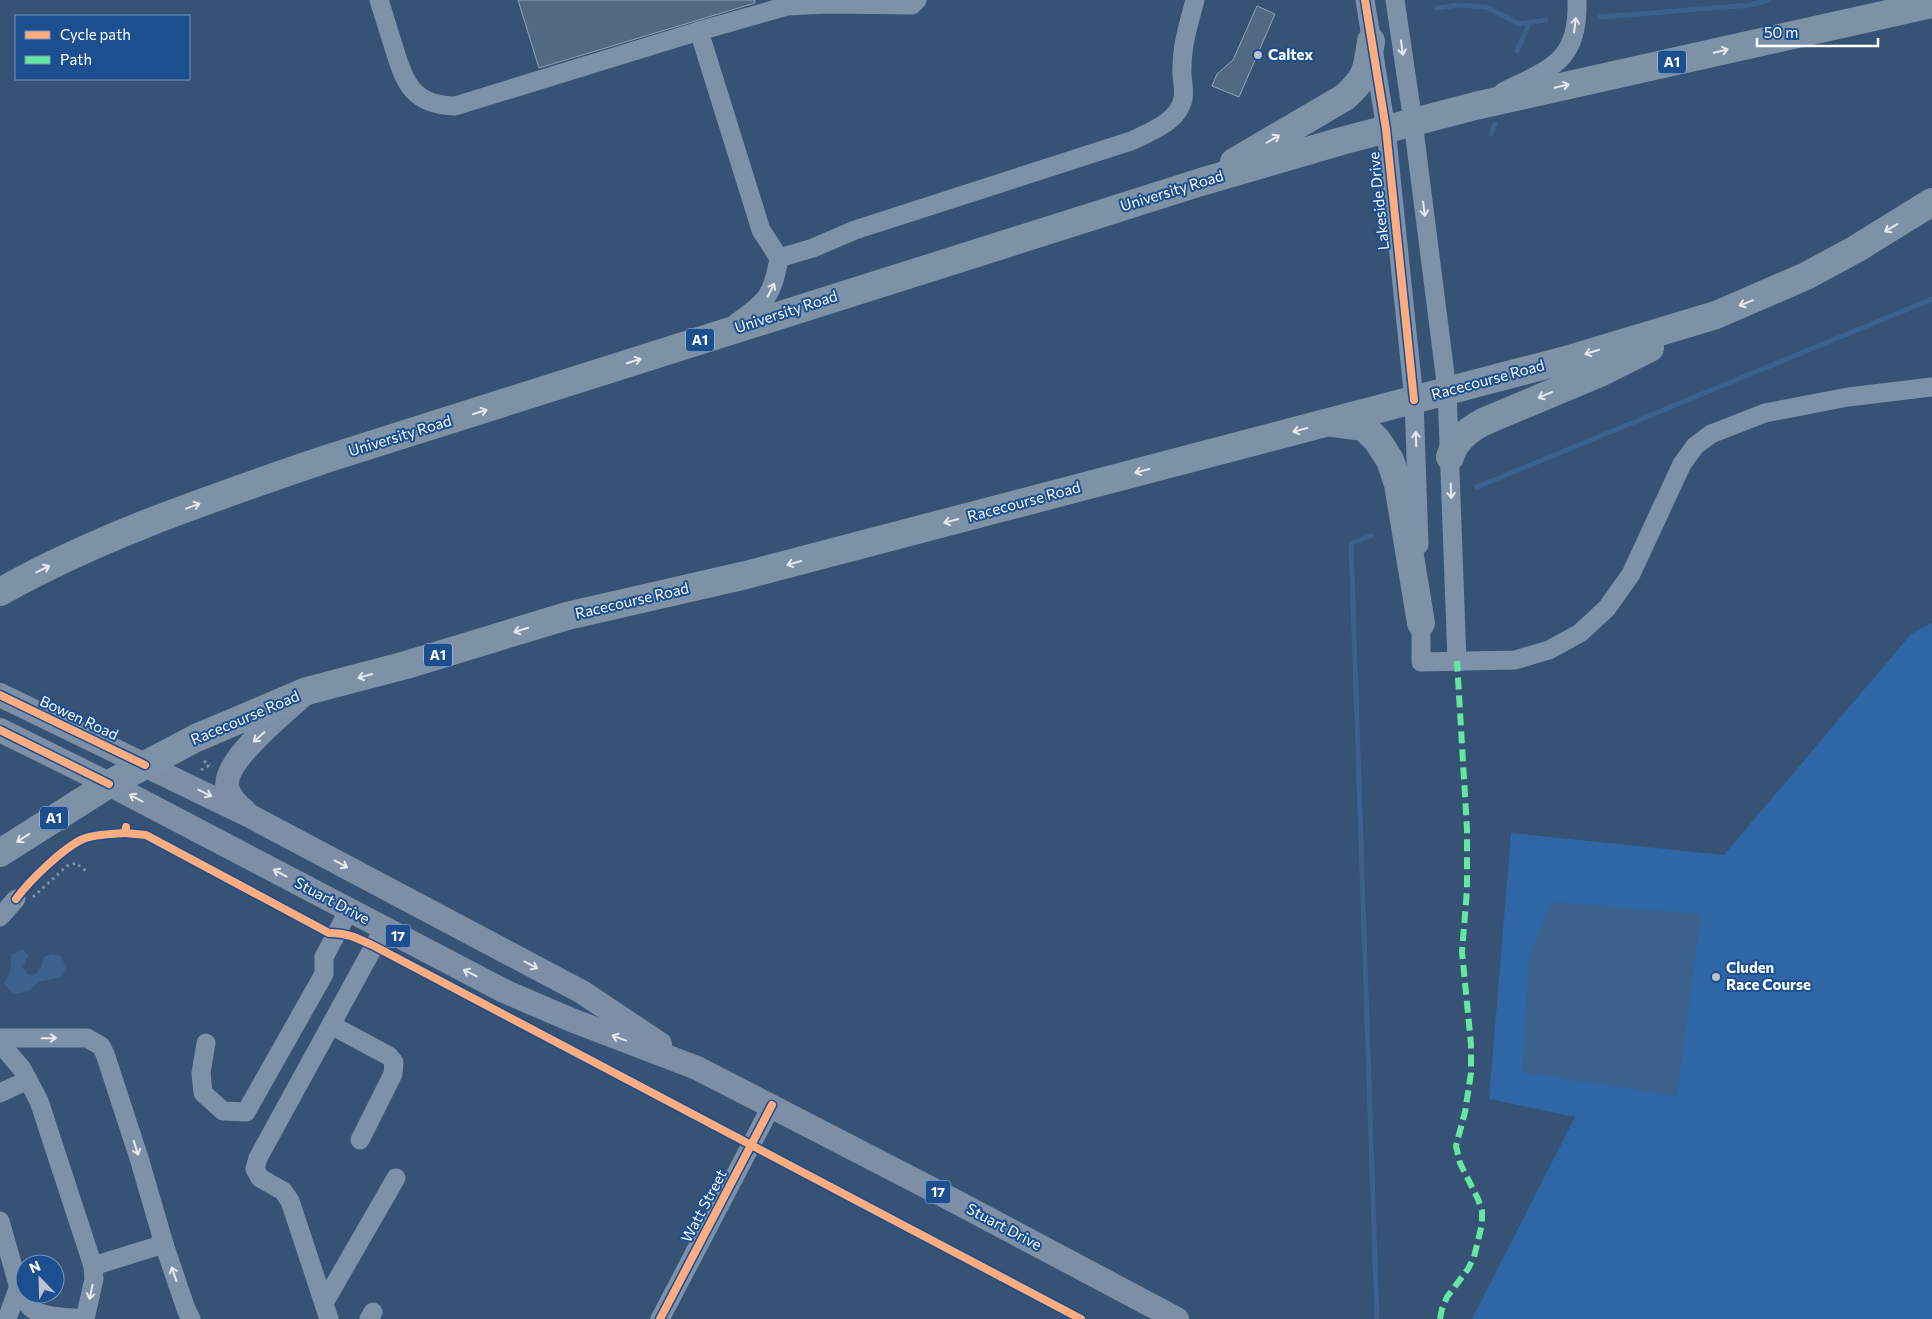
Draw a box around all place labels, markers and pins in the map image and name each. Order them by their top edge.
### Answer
place label: Caltex [1268,45,1313,63]
marker: Caltex [1252,49,1264,61]
place label: Cluden Race Course [1726,958,1811,993]
marker: Cluden Race Course [1710,971,1722,983]

